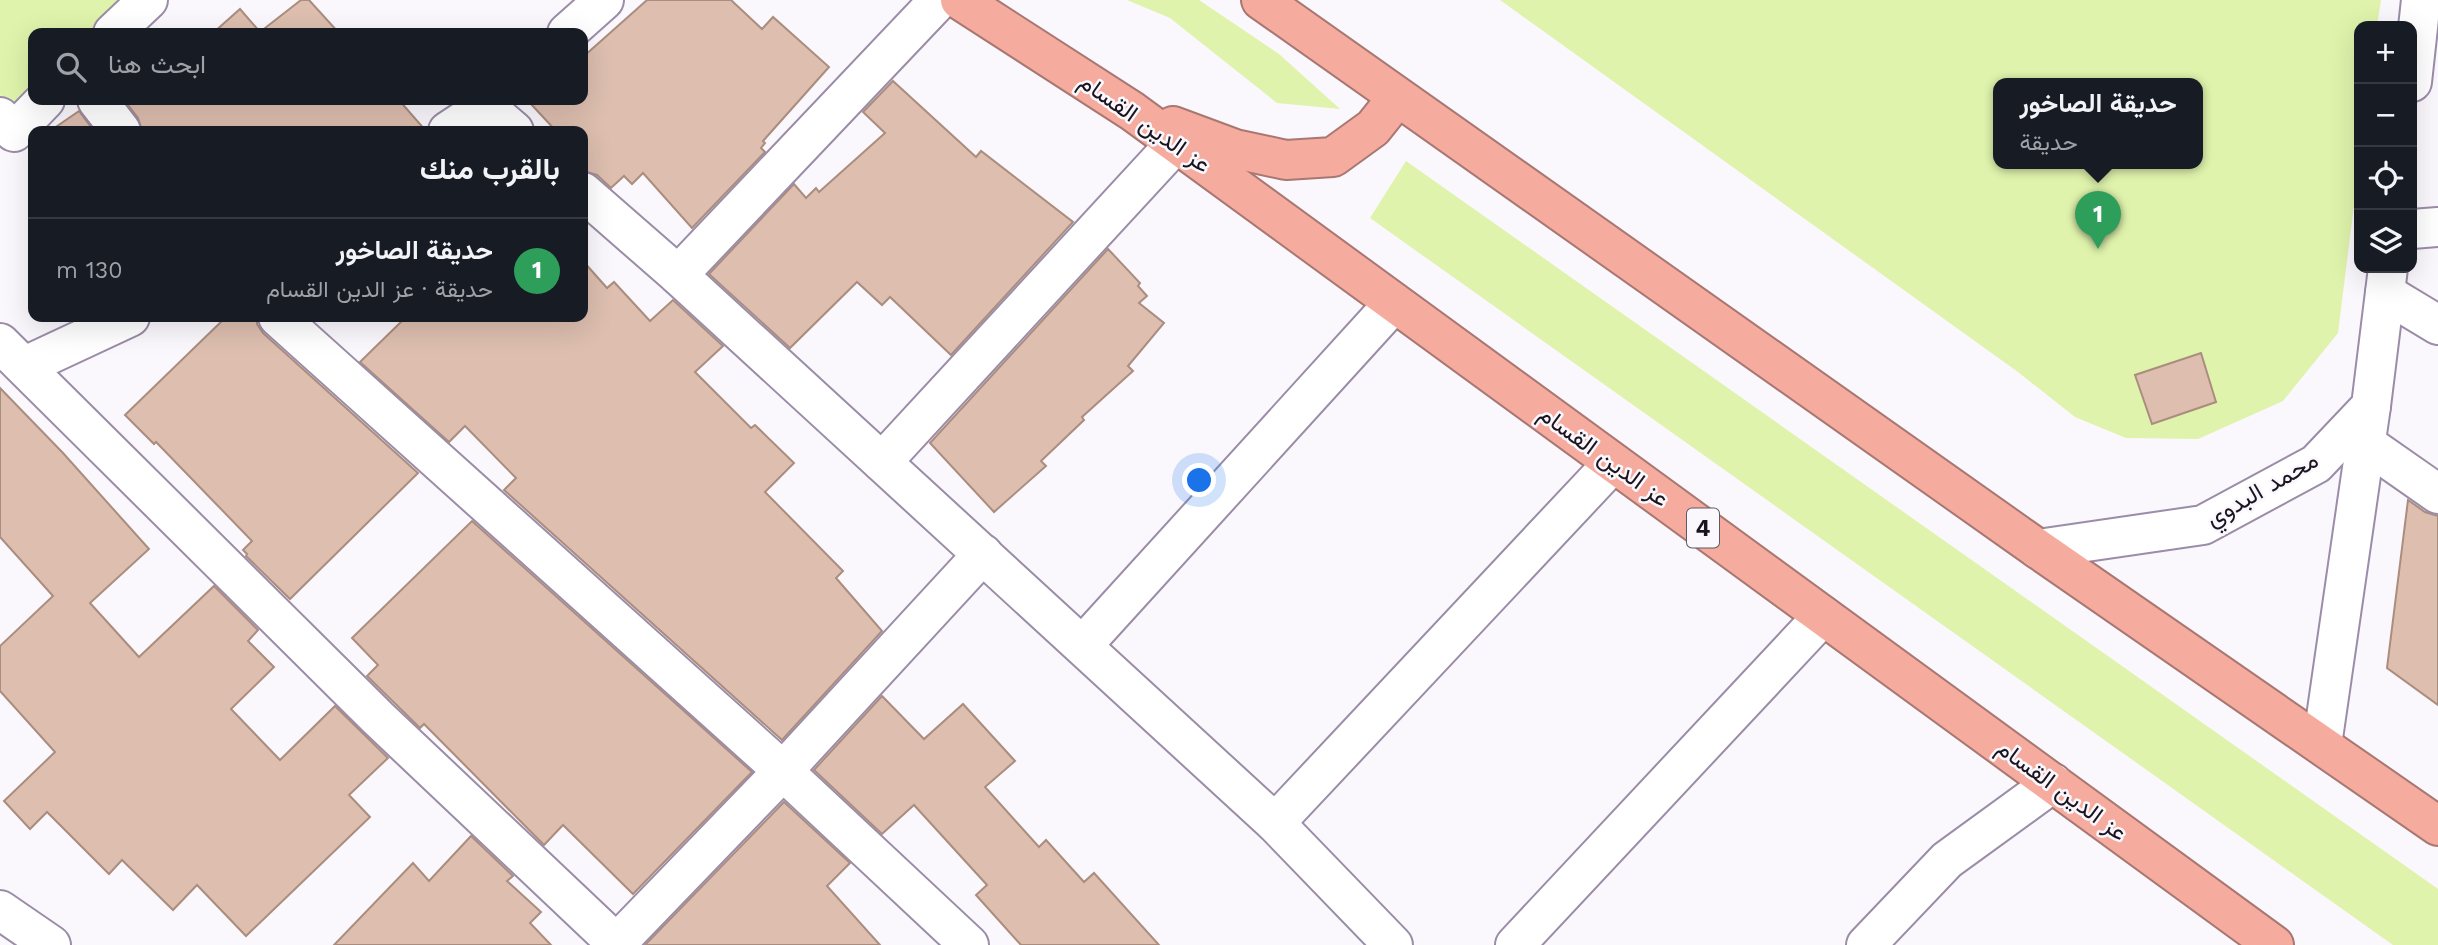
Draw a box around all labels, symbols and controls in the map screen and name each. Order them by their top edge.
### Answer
map controls [2354,21,2417,273]
button: + [2354,21,2417,84]
search box [28,28,588,105]
icon: search [52,48,90,86]
text: ابحث هنا [108,49,206,79]
street label: عز الدين القسام [1073,67,1216,180]
popup [1993,78,2203,169]
button: − [2354,84,2417,147]
text: حديقة الصاخور [2019,88,2177,118]
text: حديقة [2019,129,2078,156]
button: locate [2354,147,2417,210]
text: بالقرب منك [420,151,560,186]
pin: 1 [2075,191,2121,249]
button: layers [2354,210,2417,273]
text: حديقة الصاخور [336,235,493,265]
text: 130 m [56,257,122,284]
text: 1 [532,257,542,284]
text: حديقة · عز الدين القسام [266,276,493,303]
street label: عز الدين القسام [1532,399,1675,514]
street label: محمد البدوي [2201,446,2326,537]
your location [1182,463,1216,497]
road number: 4 [1687,508,1719,548]
street label: عز الدين القسام [1990,733,2133,848]

